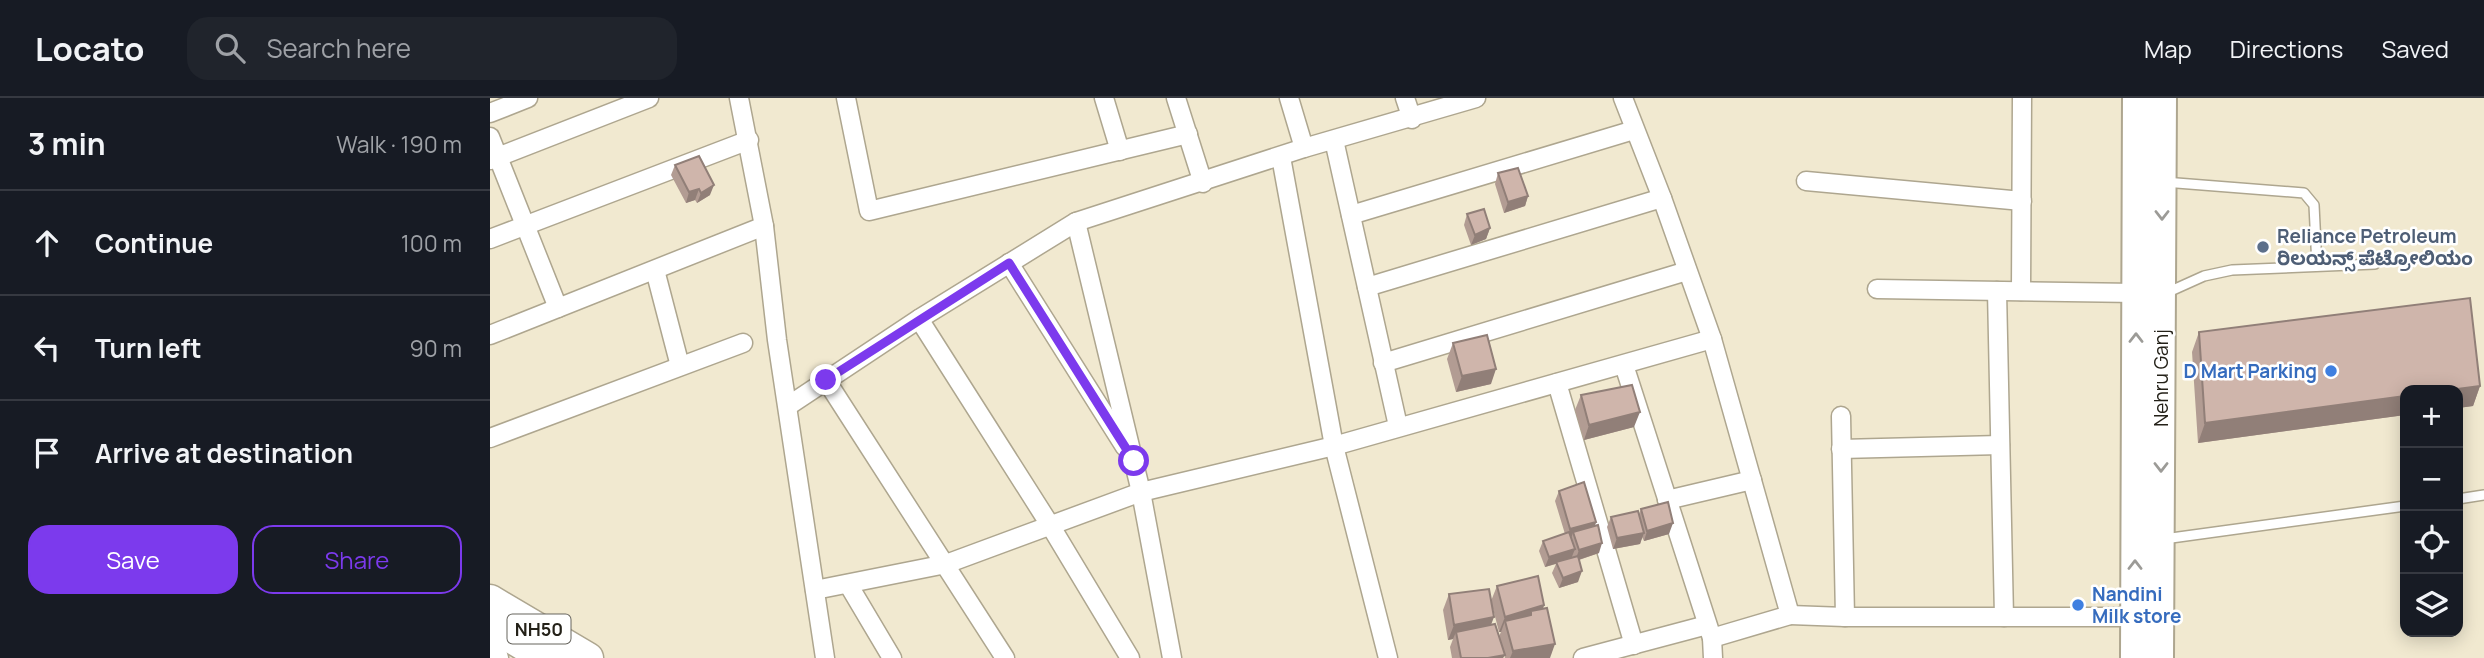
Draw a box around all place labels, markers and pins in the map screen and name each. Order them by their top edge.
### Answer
place label: Reliance Petroleum ರಿಲಯನ್ಸ್ ಪೆಟ್ರೋಲಿಯಂ [2277,223,2473,272]
marker: Reliance Petroleum ರಿಲಯನ್ಸ್ ಪೆಟ್ರೋಲಿಯಂ [2255,239,2271,255]
place label: D Mart Parking [2184,358,2317,384]
marker: D Mart Parking [2323,363,2339,379]
place label: Nandini Milk store [2092,581,2182,629]
marker: Nandini Milk store [2070,597,2086,613]

